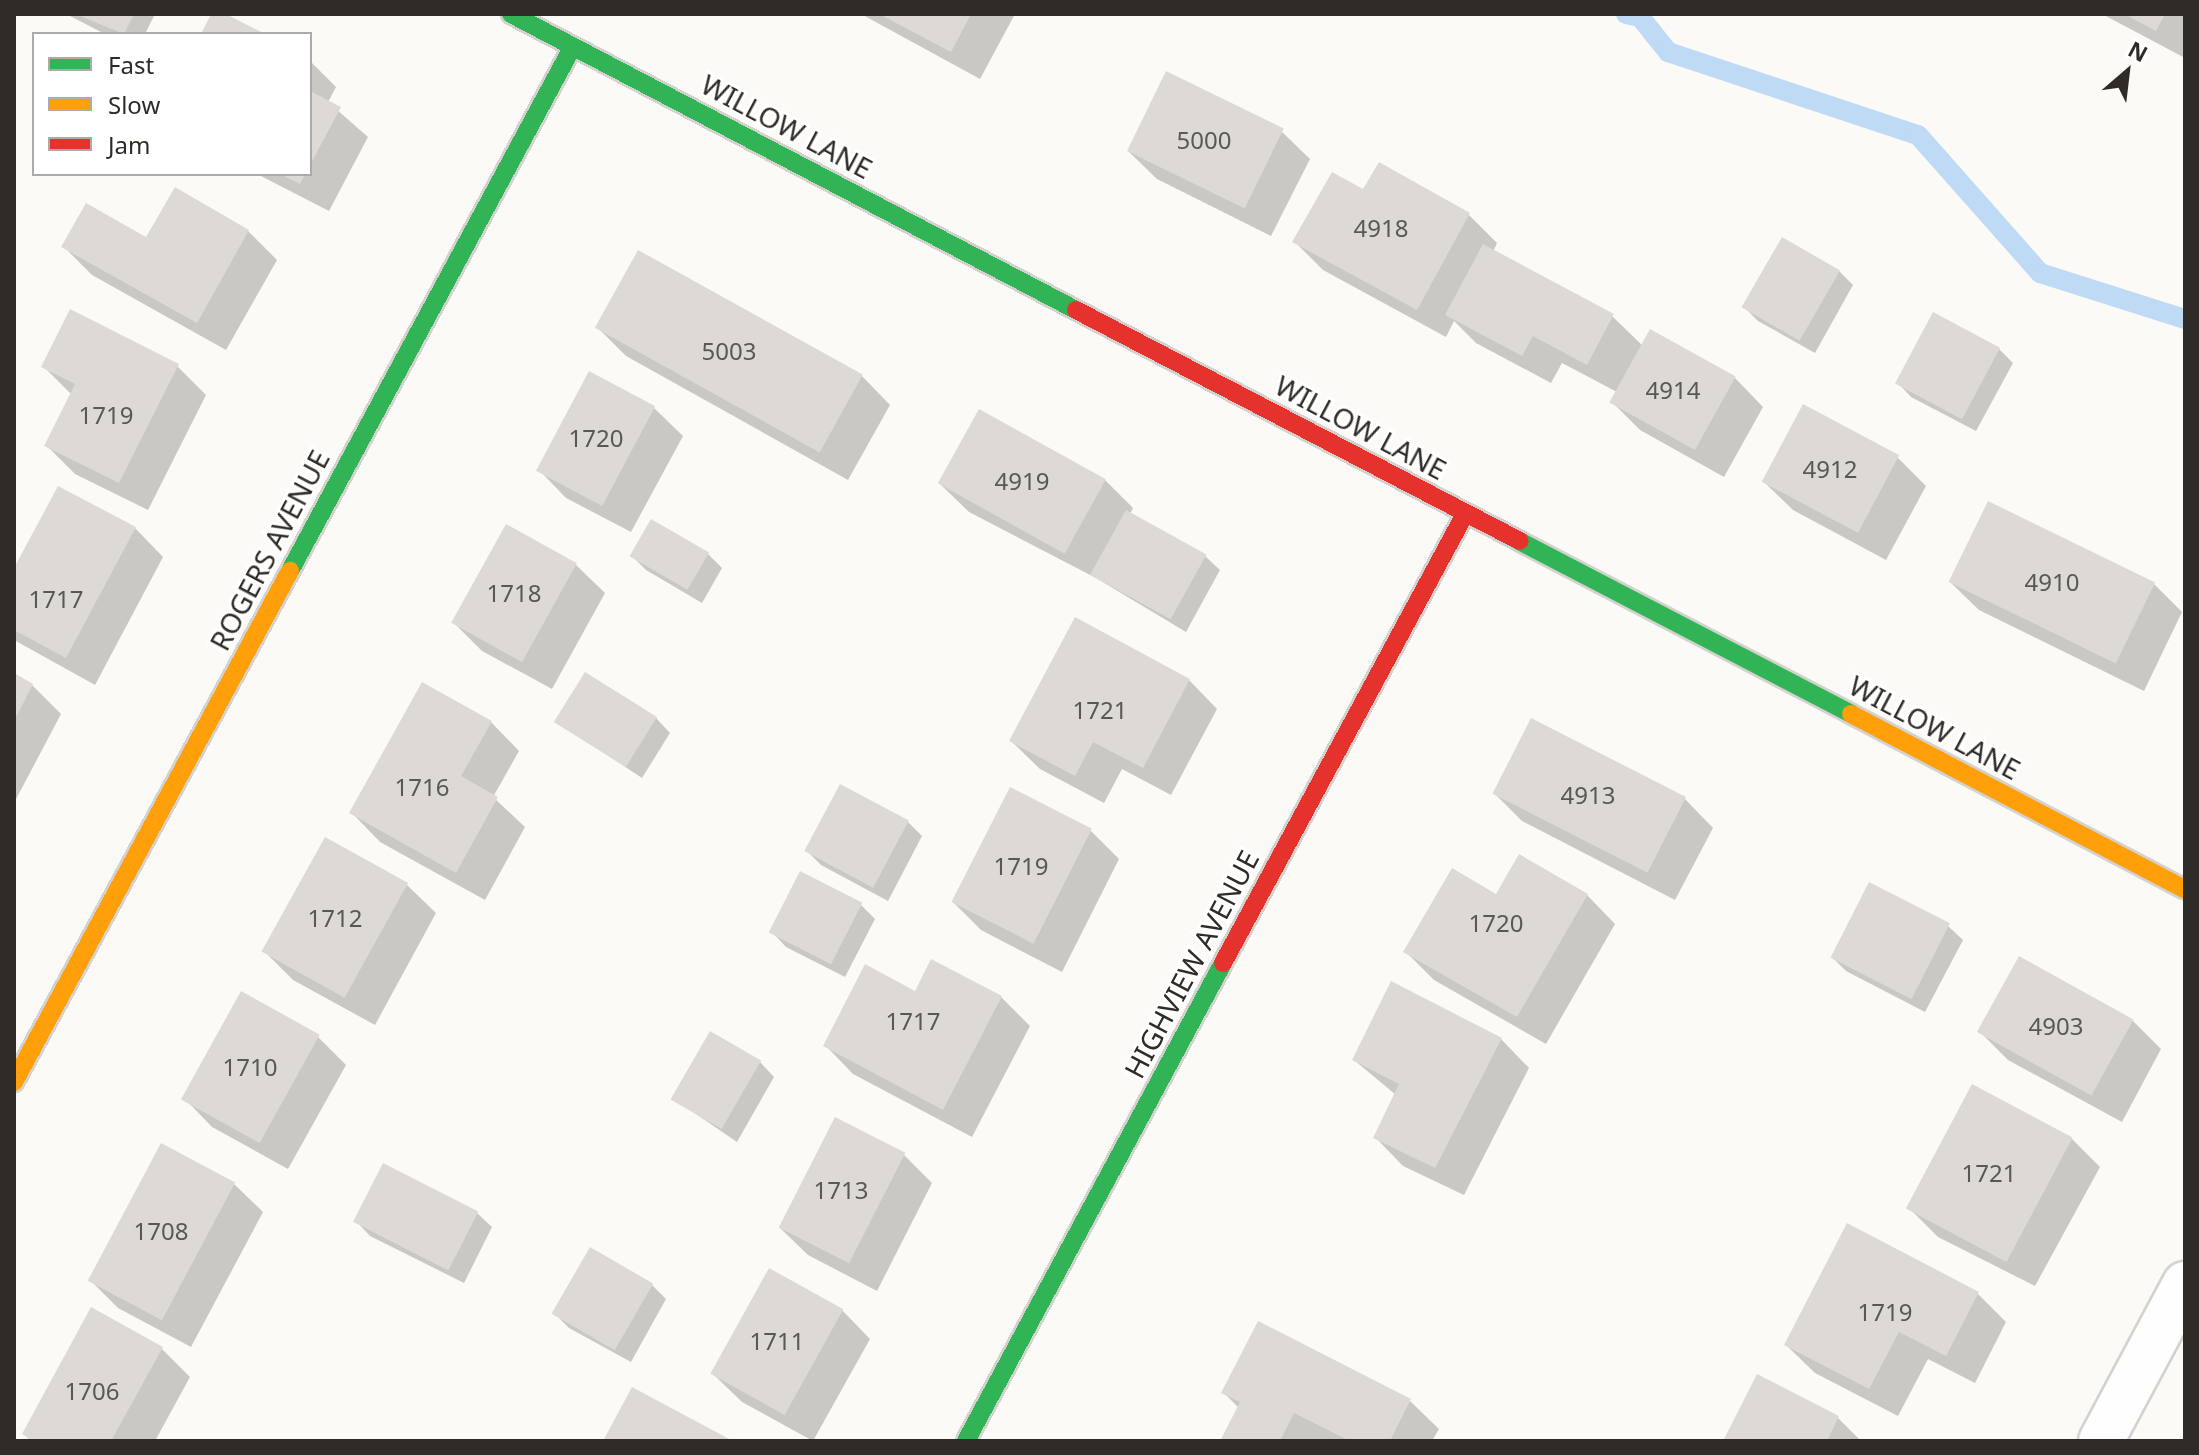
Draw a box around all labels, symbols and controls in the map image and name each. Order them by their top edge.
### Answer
legend [32,32,312,176]
north arrow [2087,32,2167,112]
text: N [2123,33,2153,68]
text: Fast [108,48,154,81]
street label: WILLOW LANE [696,67,878,185]
text: Slow [108,88,160,121]
house number: 5000 [1177,126,1231,154]
text: Jam [108,128,150,161]
house number: 4918 [1354,214,1408,242]
house number: 5003 [702,337,756,365]
street label: WILLOW LANE [1270,368,1452,486]
house number: 4914 [1646,376,1700,404]
house number: 1719 [79,401,133,429]
house number: 1720 [569,424,623,452]
street label: ROGERS AVENUE [202,444,336,656]
house number: 4912 [1803,455,1857,483]
house number: 4919 [995,467,1049,495]
house number: 4910 [2025,568,2079,596]
house number: 1718 [487,579,541,607]
house number: 1717 [29,585,83,613]
street label: WILLOW LANE [1844,668,2026,786]
house number: 1721 [1073,696,1127,724]
house number: 1716 [395,773,449,801]
house number: 4913 [1561,781,1615,809]
street label: HIGHVIEW AVENUE [1117,844,1265,1084]
house number: 1719 [994,852,1048,880]
house number: 1712 [308,904,362,932]
house number: 1720 [1469,909,1523,937]
house number: 1717 [886,1007,940,1035]
house number: 4903 [2029,1012,2083,1040]
house number: 1710 [223,1053,277,1081]
house number: 1721 [1962,1159,2016,1187]
house number: 1713 [814,1176,868,1204]
house number: 1708 [134,1217,188,1245]
house number: 1719 [1858,1298,1912,1326]
house number: 1711 [750,1327,804,1355]
house number: 1706 [65,1377,119,1405]

